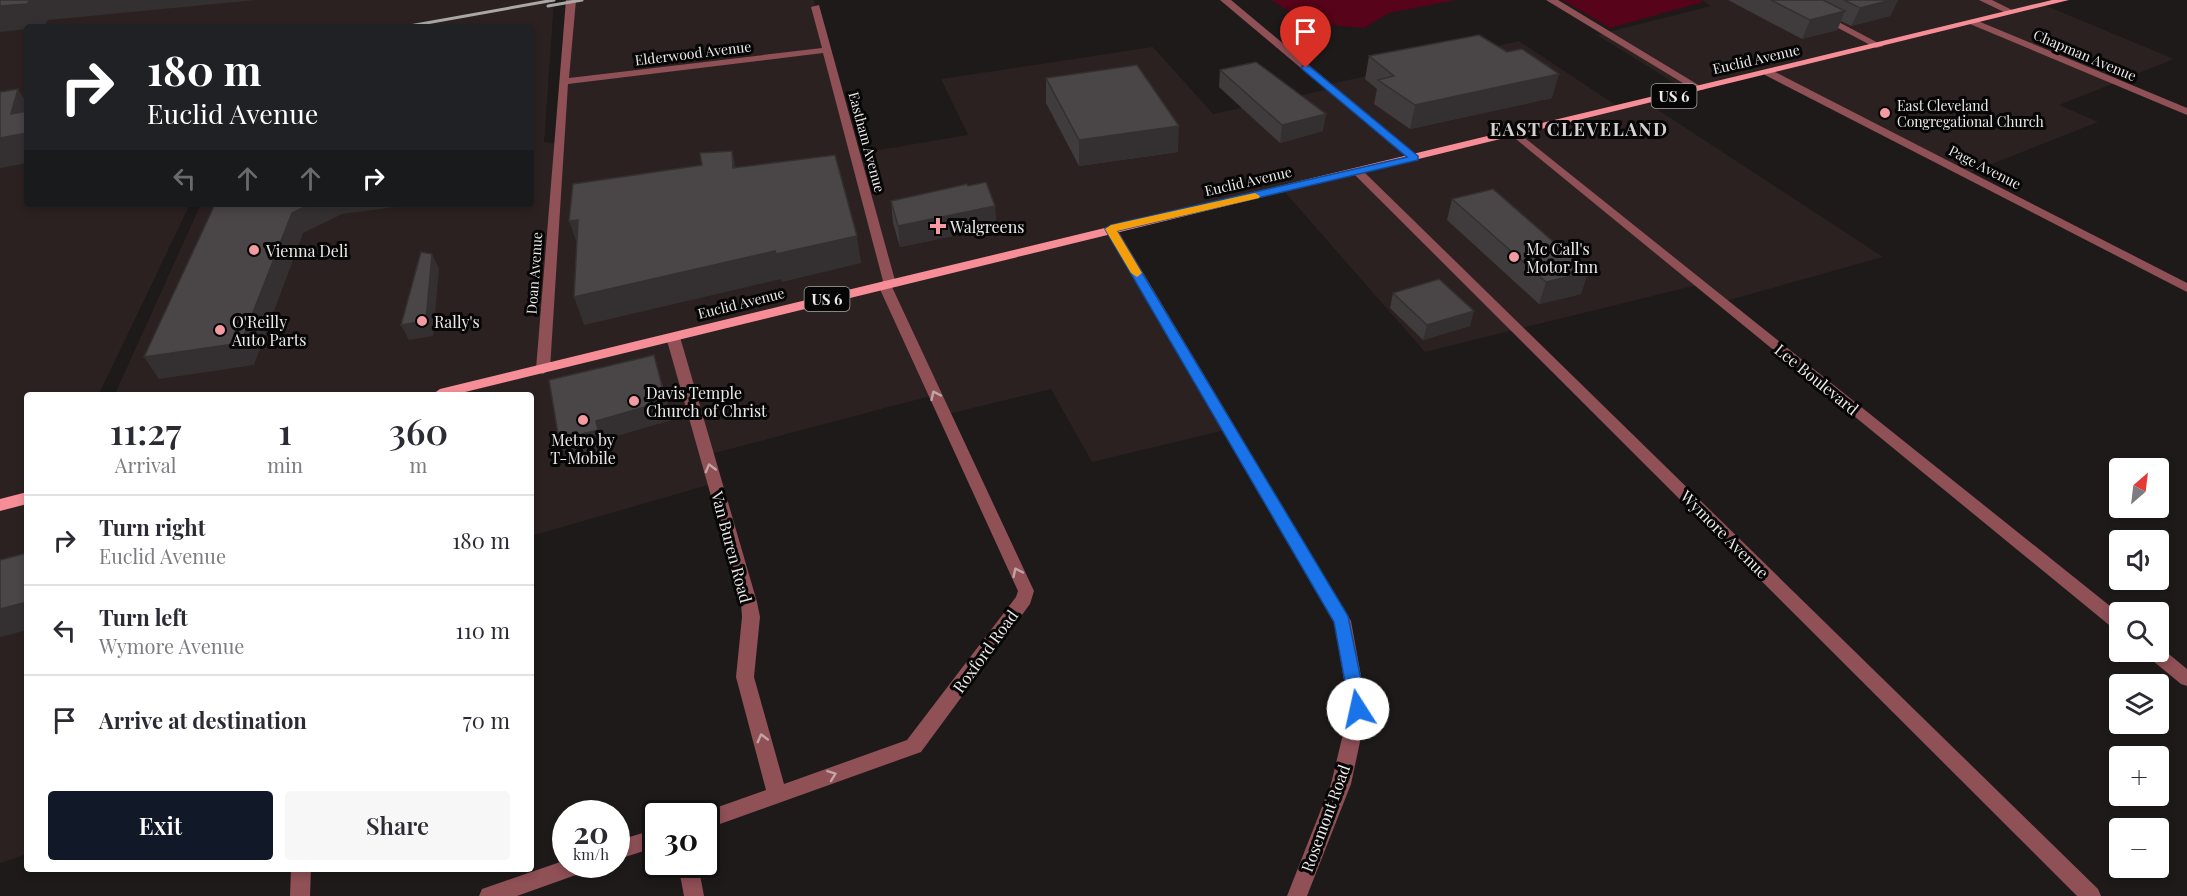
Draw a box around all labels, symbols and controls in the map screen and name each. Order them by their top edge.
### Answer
pin [1280,6,1331,68]
icon: arrive [1289,15,1322,48]
street label: Chapman Avenue [2031,25,2139,85]
street label: Elderwood Avenue [634,36,752,70]
street label: Euclid Avenue [1711,40,1801,78]
text: 180 m [147,41,262,97]
icon: right [48,48,126,126]
road number: US 6 [1652,84,1696,108]
street label: Eastham Avenue [844,90,890,194]
text: Euclid Avenue [147,95,318,131]
place label: East Cleveland Congregational Church [1897,96,2044,131]
marker: East Cleveland Congregational Church [1878,106,1892,120]
district label: EAST CLEVELAND [1490,117,1668,141]
street label: Page Avenue [1946,141,2024,193]
icon: left [168,162,201,195]
icon: ahead [231,162,264,195]
icon: ahead [294,162,327,195]
icon: right [357,162,390,195]
street label: Euclid Avenue [1203,162,1293,200]
place label: Walgreens [949,216,1024,237]
marker: Walgreens [931,219,945,233]
street label: Doan Avenue [522,231,546,315]
place label: Mc Call's Motor Inn [1526,238,1599,277]
place label: Vienna Deli [265,240,349,261]
marker: Vienna Deli [247,243,261,257]
marker: Mc Call's Motor Inn [1507,250,1521,264]
street label: Euclid Avenue [696,283,786,323]
road number: US 6 [804,287,850,311]
place label: O'Reilly Auto Parts [231,311,306,350]
place label: Rally's [434,311,480,332]
marker: Rally's [415,314,429,328]
marker: O'Reilly Auto Parts [213,323,227,337]
street label: Lee Boulevard [1771,339,1863,419]
place label: Davis Temple Church of Christ [646,382,767,421]
one-way arrow [930,391,942,402]
marker: Davis Temple Church of Christ [627,394,641,408]
text: 11:27 [110,406,181,454]
text: 1 [278,406,292,454]
text: 360 [389,406,448,454]
marker: Metro by T-Mobile [576,413,590,427]
place label: Metro by T-Mobile [550,429,616,468]
text: Arrival [115,451,176,478]
text: min [267,451,303,478]
text: m [410,451,427,478]
north arrow [2109,458,2169,518]
map controls [2109,458,2169,878]
one-way arrow [705,463,718,473]
street label: Wymore Avenue [1676,485,1774,583]
street label: Van Buren Road [707,488,757,605]
text: Turn right [99,512,205,542]
icon: right [48,524,81,557]
text: 180 m [452,525,510,555]
button: sound [2109,530,2169,590]
text: Euclid Avenue [99,542,226,569]
one-way arrow [1013,567,1025,578]
text: Turn left [99,602,188,632]
button: search [2109,602,2169,662]
street label: Roxford Road [948,605,1022,697]
icon: left [48,614,81,647]
text: 110 m [456,615,510,645]
text: Wymore Avenue [99,632,244,659]
button: layers [2109,674,2169,734]
position arrow [1326,677,1390,741]
icon: arrive [48,704,81,737]
text: Arrive at destination [99,705,307,735]
text: 70 m [463,705,510,735]
one-way arrow [756,734,769,744]
button: + [2109,746,2169,806]
street label: Rosemont Road [1296,761,1354,875]
one-way arrow [826,770,837,783]
button: Exit [48,791,273,860]
button: Share [285,791,510,860]
speed limit sign: 30 [642,800,720,878]
text: 20 [573,812,609,852]
button: − [2109,818,2169,878]
text: km/h [573,844,609,864]

